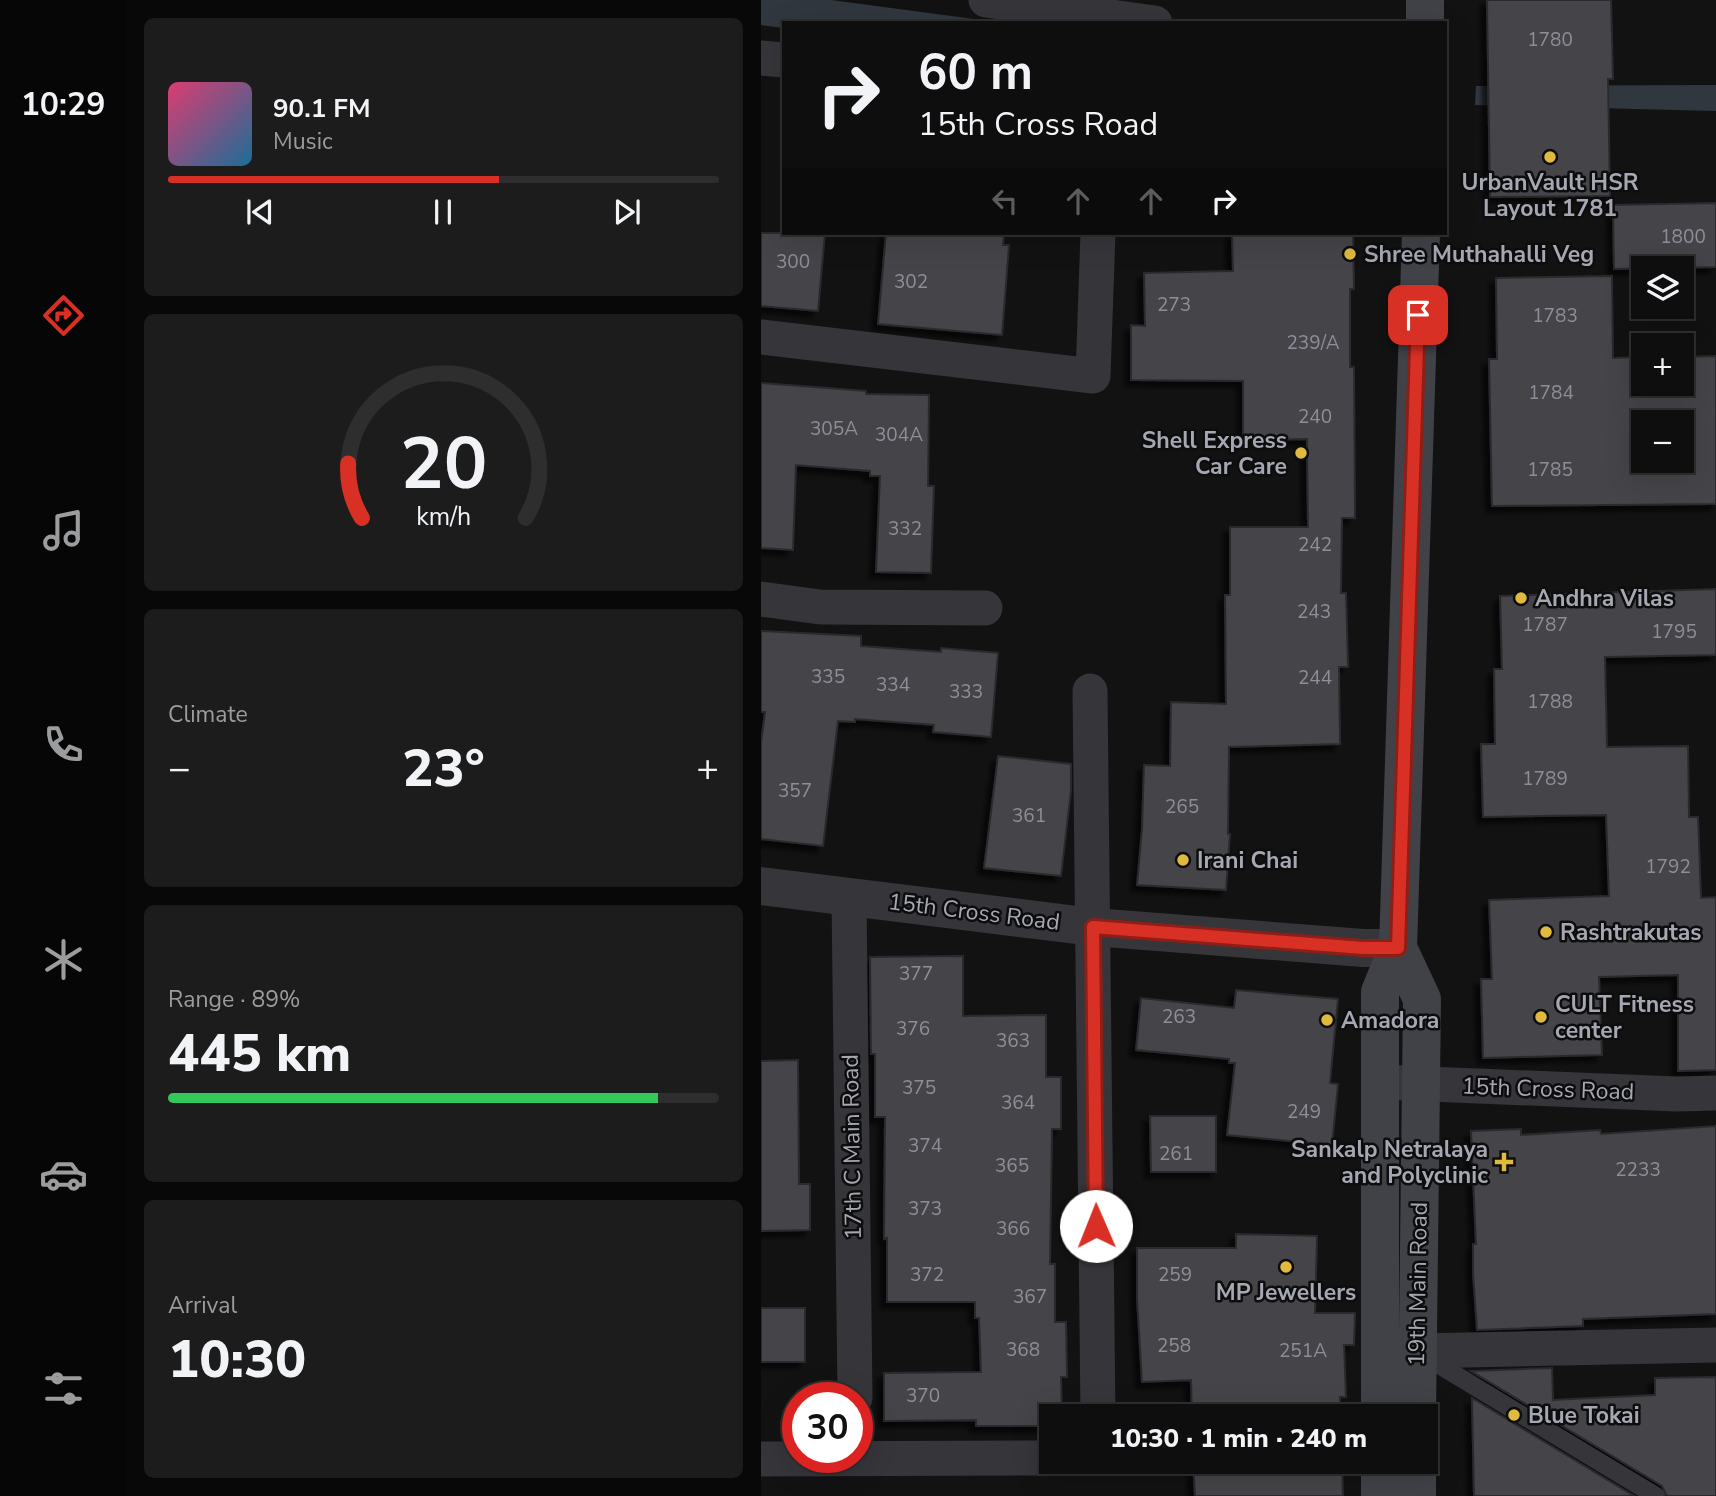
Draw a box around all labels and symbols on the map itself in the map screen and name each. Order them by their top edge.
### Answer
house number: 1780 [1527,27,1573,53]
marker: UrbanVault HSR Layout 1781 [1542,149,1558,165]
place label: UrbanVault HSR Layout 1781 [1462,167,1639,224]
house number: 1800 [1660,224,1706,250]
place label: Shree Muthahalli Veg [1364,239,1594,270]
marker: Shree Muthahalli Veg [1342,246,1358,262]
house number: 300 [776,249,810,275]
house number: 302 [894,269,928,295]
pin [1388,285,1448,345]
house number: 273 [1157,292,1191,318]
house number: 1783 [1532,303,1578,329]
house number: 239/A [1286,330,1340,356]
house number: 1784 [1528,380,1574,406]
house number: 240 [1298,404,1332,430]
house number: 305A [810,416,858,442]
house number: 304A [875,422,923,448]
place label: Shell Express Car Care [1142,425,1287,482]
marker: Shell Express Car Care [1293,445,1309,461]
house number: 1785 [1527,457,1573,483]
house number: 332 [888,516,922,542]
house number: 242 [1298,532,1332,558]
place label: Andhra Vilas [1535,583,1674,614]
marker: Andhra Vilas [1513,590,1529,606]
house number: 243 [1297,599,1331,625]
house number: 1787 [1522,612,1568,638]
house number: 1795 [1651,619,1697,645]
house number: 335 [811,664,845,690]
house number: 244 [1298,665,1332,691]
house number: 334 [876,672,910,698]
house number: 333 [949,679,983,705]
house number: 1788 [1527,689,1573,715]
house number: 1789 [1522,766,1568,792]
house number: 357 [778,778,812,804]
house number: 265 [1165,794,1199,820]
house number: 361 [1012,803,1046,829]
place label: Irani Chai [1197,845,1298,876]
marker: Irani Chai [1175,852,1191,868]
house number: 1792 [1645,854,1691,880]
street label: 15th Cross Road [886,886,1062,938]
place label: Rashtrakutas [1560,917,1702,948]
marker: Rashtrakutas [1538,924,1554,940]
house number: 377 [899,961,933,987]
place label: CULT Fitness center [1555,989,1694,1046]
house number: 263 [1162,1004,1196,1030]
place label: Amadora [1341,1005,1439,1036]
marker: CULT Fitness center [1533,1009,1549,1025]
marker: Amadora [1319,1012,1335,1028]
house number: 376 [896,1016,930,1042]
house number: 363 [996,1028,1030,1054]
street label: 17th C Main Road [835,1054,869,1240]
street label: 15th Cross Road [1461,1070,1635,1108]
house number: 375 [902,1075,936,1101]
house number: 364 [1001,1090,1035,1116]
house number: 249 [1287,1099,1321,1125]
house number: 374 [908,1133,942,1159]
place label: Sankalp Netralaya and Polyclinic [1291,1134,1488,1191]
house number: 261 [1159,1141,1193,1167]
marker: Sankalp Netralaya and Polyclinic [1494,1152,1514,1172]
house number: 365 [995,1153,1029,1179]
house number: 2233 [1615,1157,1661,1183]
position arrow [1059,1189,1133,1263]
house number: 373 [908,1196,942,1222]
street label: 19th Main Road [1401,1202,1435,1366]
house number: 366 [996,1216,1030,1242]
marker: MP Jewellers [1278,1259,1294,1275]
house number: 372 [910,1262,944,1288]
house number: 259 [1158,1262,1192,1288]
place label: MP Jewellers [1216,1277,1356,1308]
house number: 367 [1013,1284,1047,1310]
house number: 258 [1157,1333,1191,1359]
house number: 368 [1006,1337,1040,1363]
house number: 251A [1279,1338,1327,1364]
speed limit sign: 30 [782,1382,873,1473]
house number: 370 [906,1383,940,1409]
place label: Blue Tokai [1528,1400,1640,1431]
marker: Blue Tokai [1506,1407,1522,1423]

